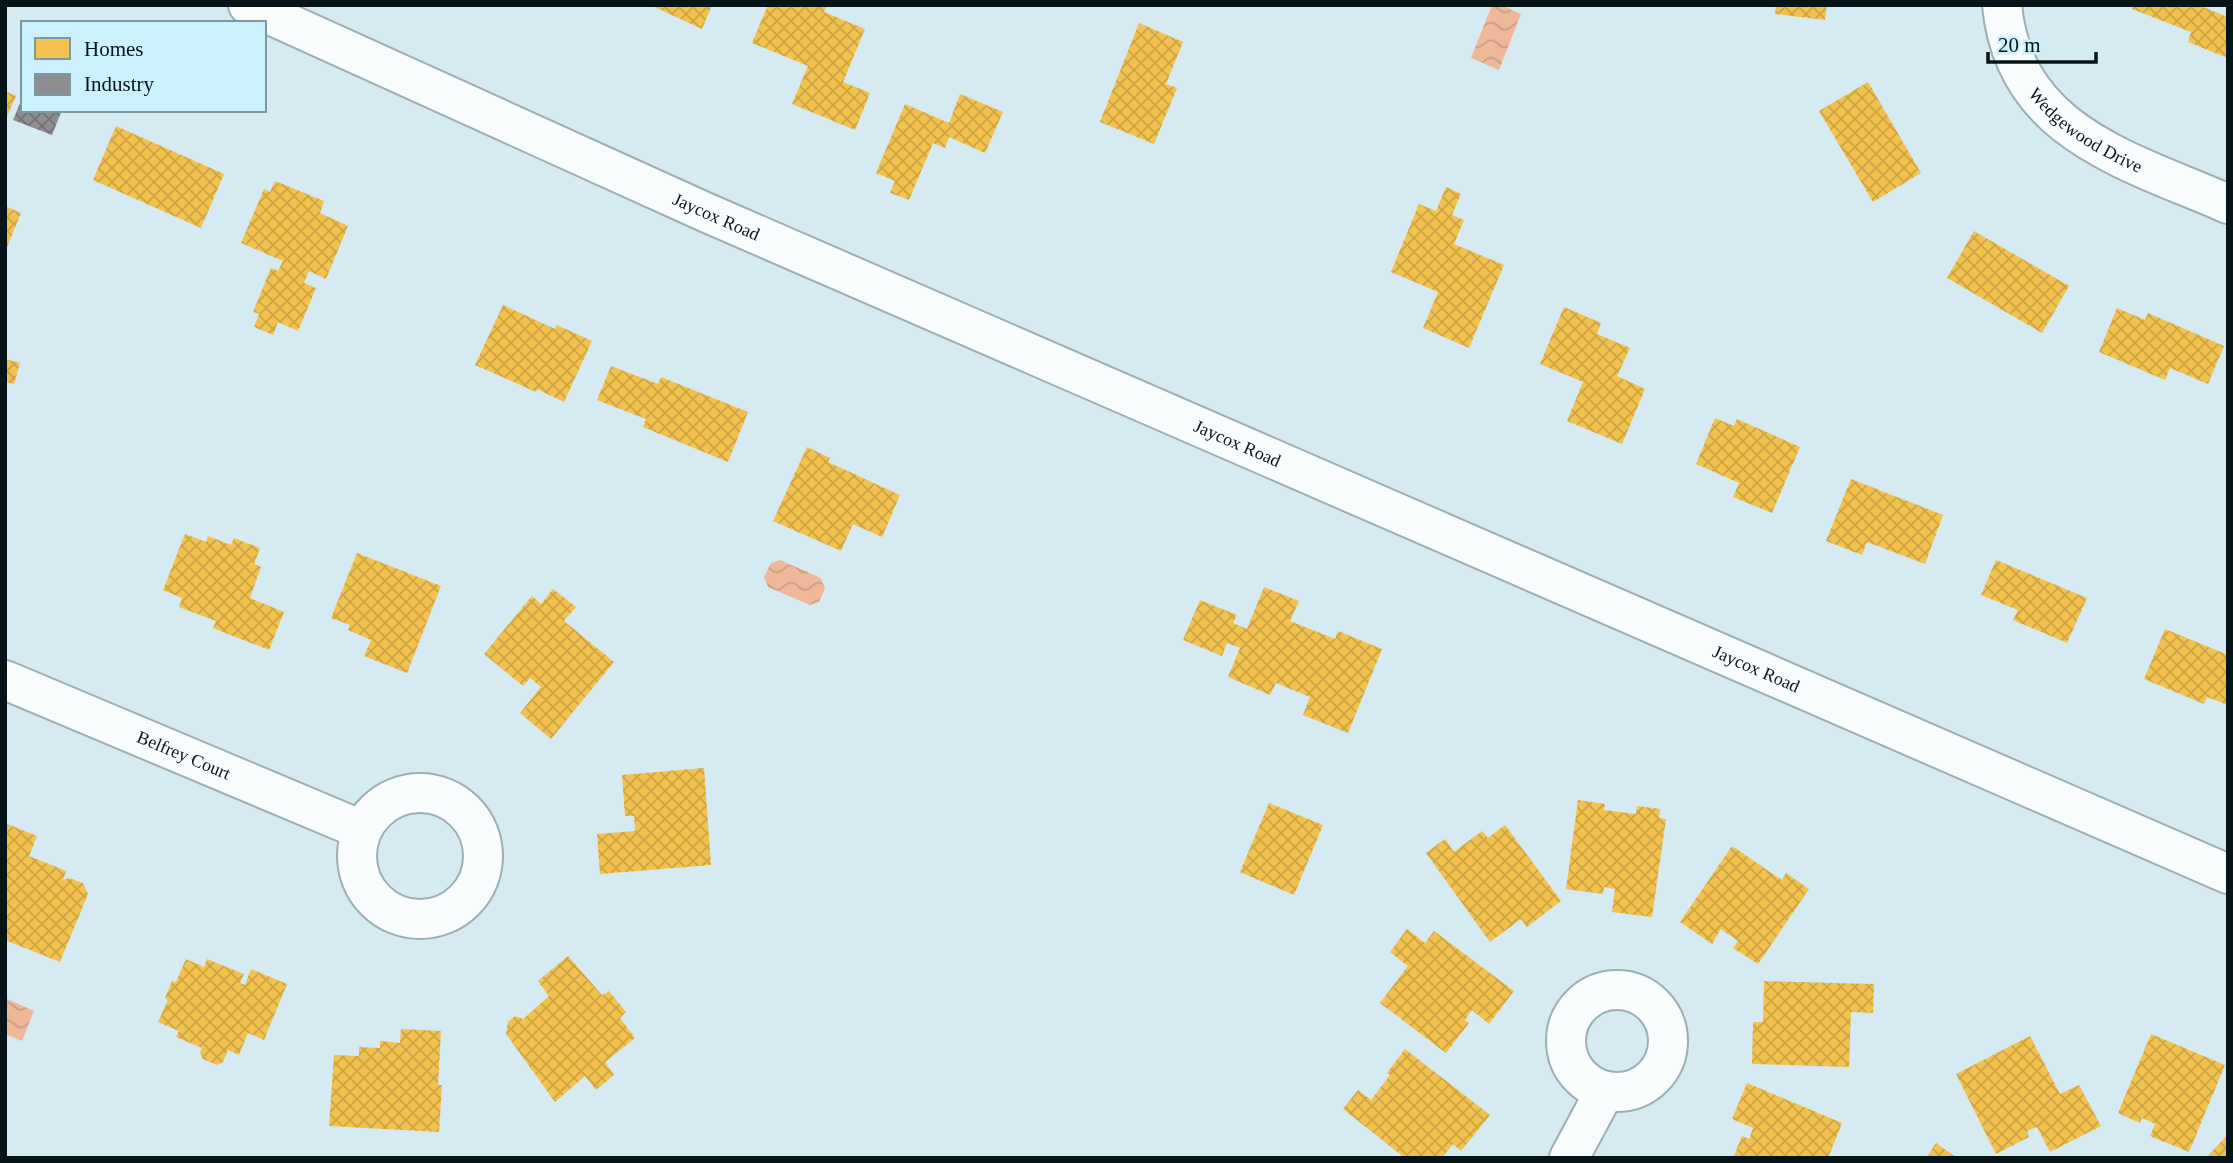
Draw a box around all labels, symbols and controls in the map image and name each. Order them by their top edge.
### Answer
legend [21,21,266,112]
scale bar [1988,21,2096,65]
text: 20 m [1998,33,2041,57]
text: Homes [84,37,144,61]
text: Industry [84,72,154,96]
street label: Wedgewood Drive [2025,84,2145,177]
street label: Jaycox Road [670,189,763,245]
street label: Jaycox Road [1191,416,1284,471]
street label: Jaycox Road [1710,641,1803,697]
street label: Belfrey Court [134,727,234,784]

